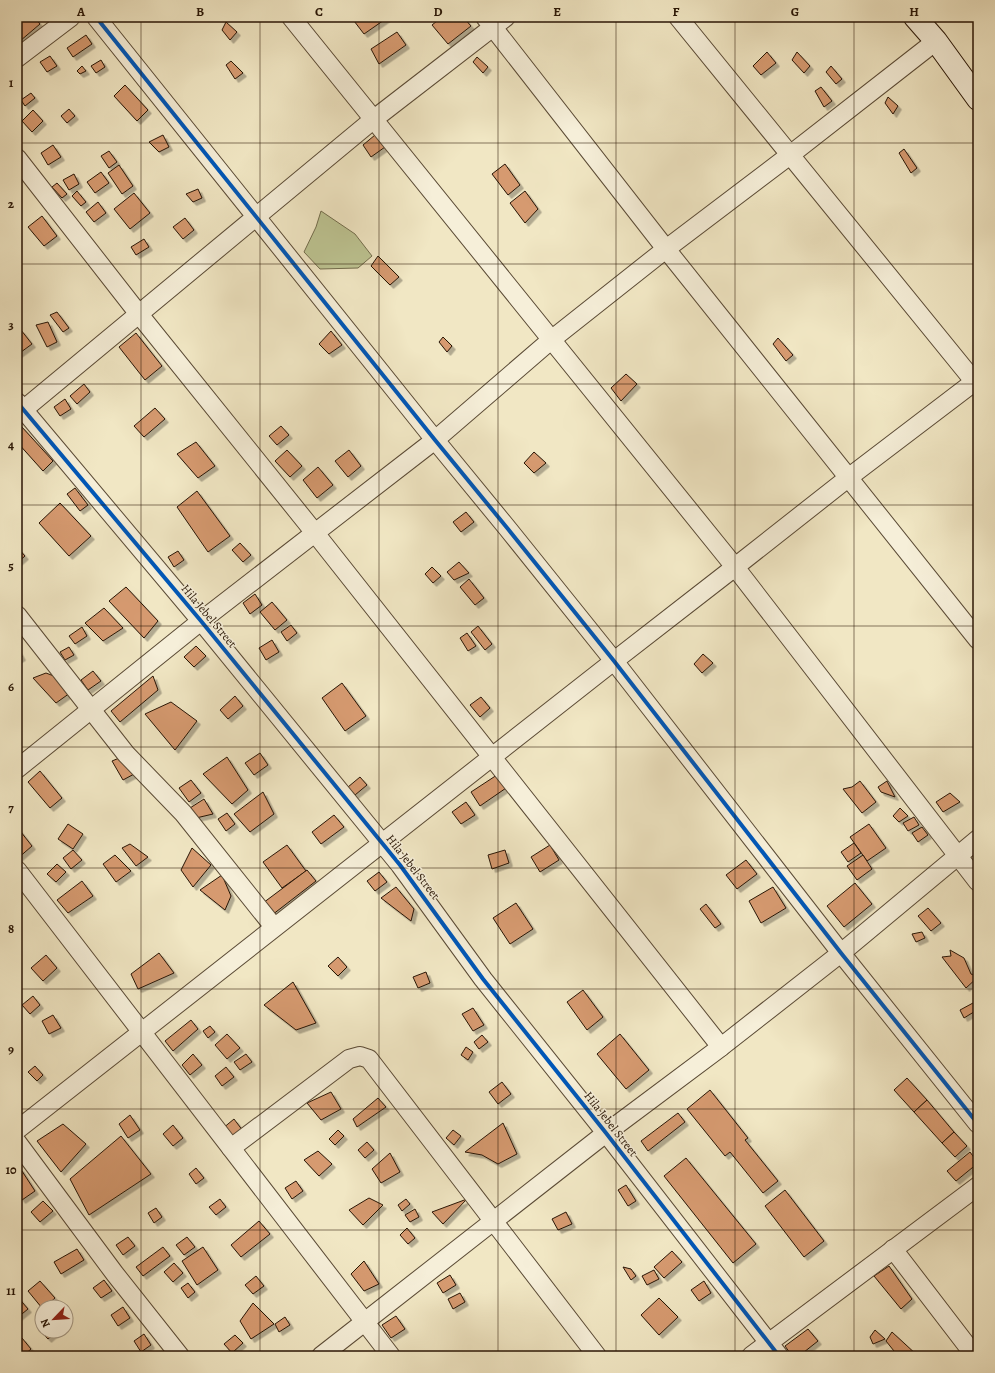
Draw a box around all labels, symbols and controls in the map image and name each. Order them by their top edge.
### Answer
text: A [76,3,86,20]
text: B [196,3,204,20]
text: C [315,3,323,20]
text: D [433,3,443,20]
text: E [553,3,561,20]
text: F [673,3,680,20]
text: G [791,3,799,20]
text: H [909,3,919,20]
text: 1 [9,74,14,91]
text: 2 [8,195,15,212]
text: 3 [8,316,14,333]
text: 4 [8,436,14,453]
text: 5 [8,557,14,574]
street label: Hila Jebel Street [178,581,240,651]
text: 6 [8,678,14,695]
text: 7 [8,799,14,816]
street label: Hila Jebel Street [383,831,443,903]
text: 8 [8,920,14,937]
text: 9 [8,1041,14,1058]
street label: Hila Jebel Street [581,1088,641,1160]
text: 10 [5,1161,17,1178]
text: 11 [6,1282,16,1299]
north arrow [34,1299,74,1339]
text: N [37,1316,54,1330]

